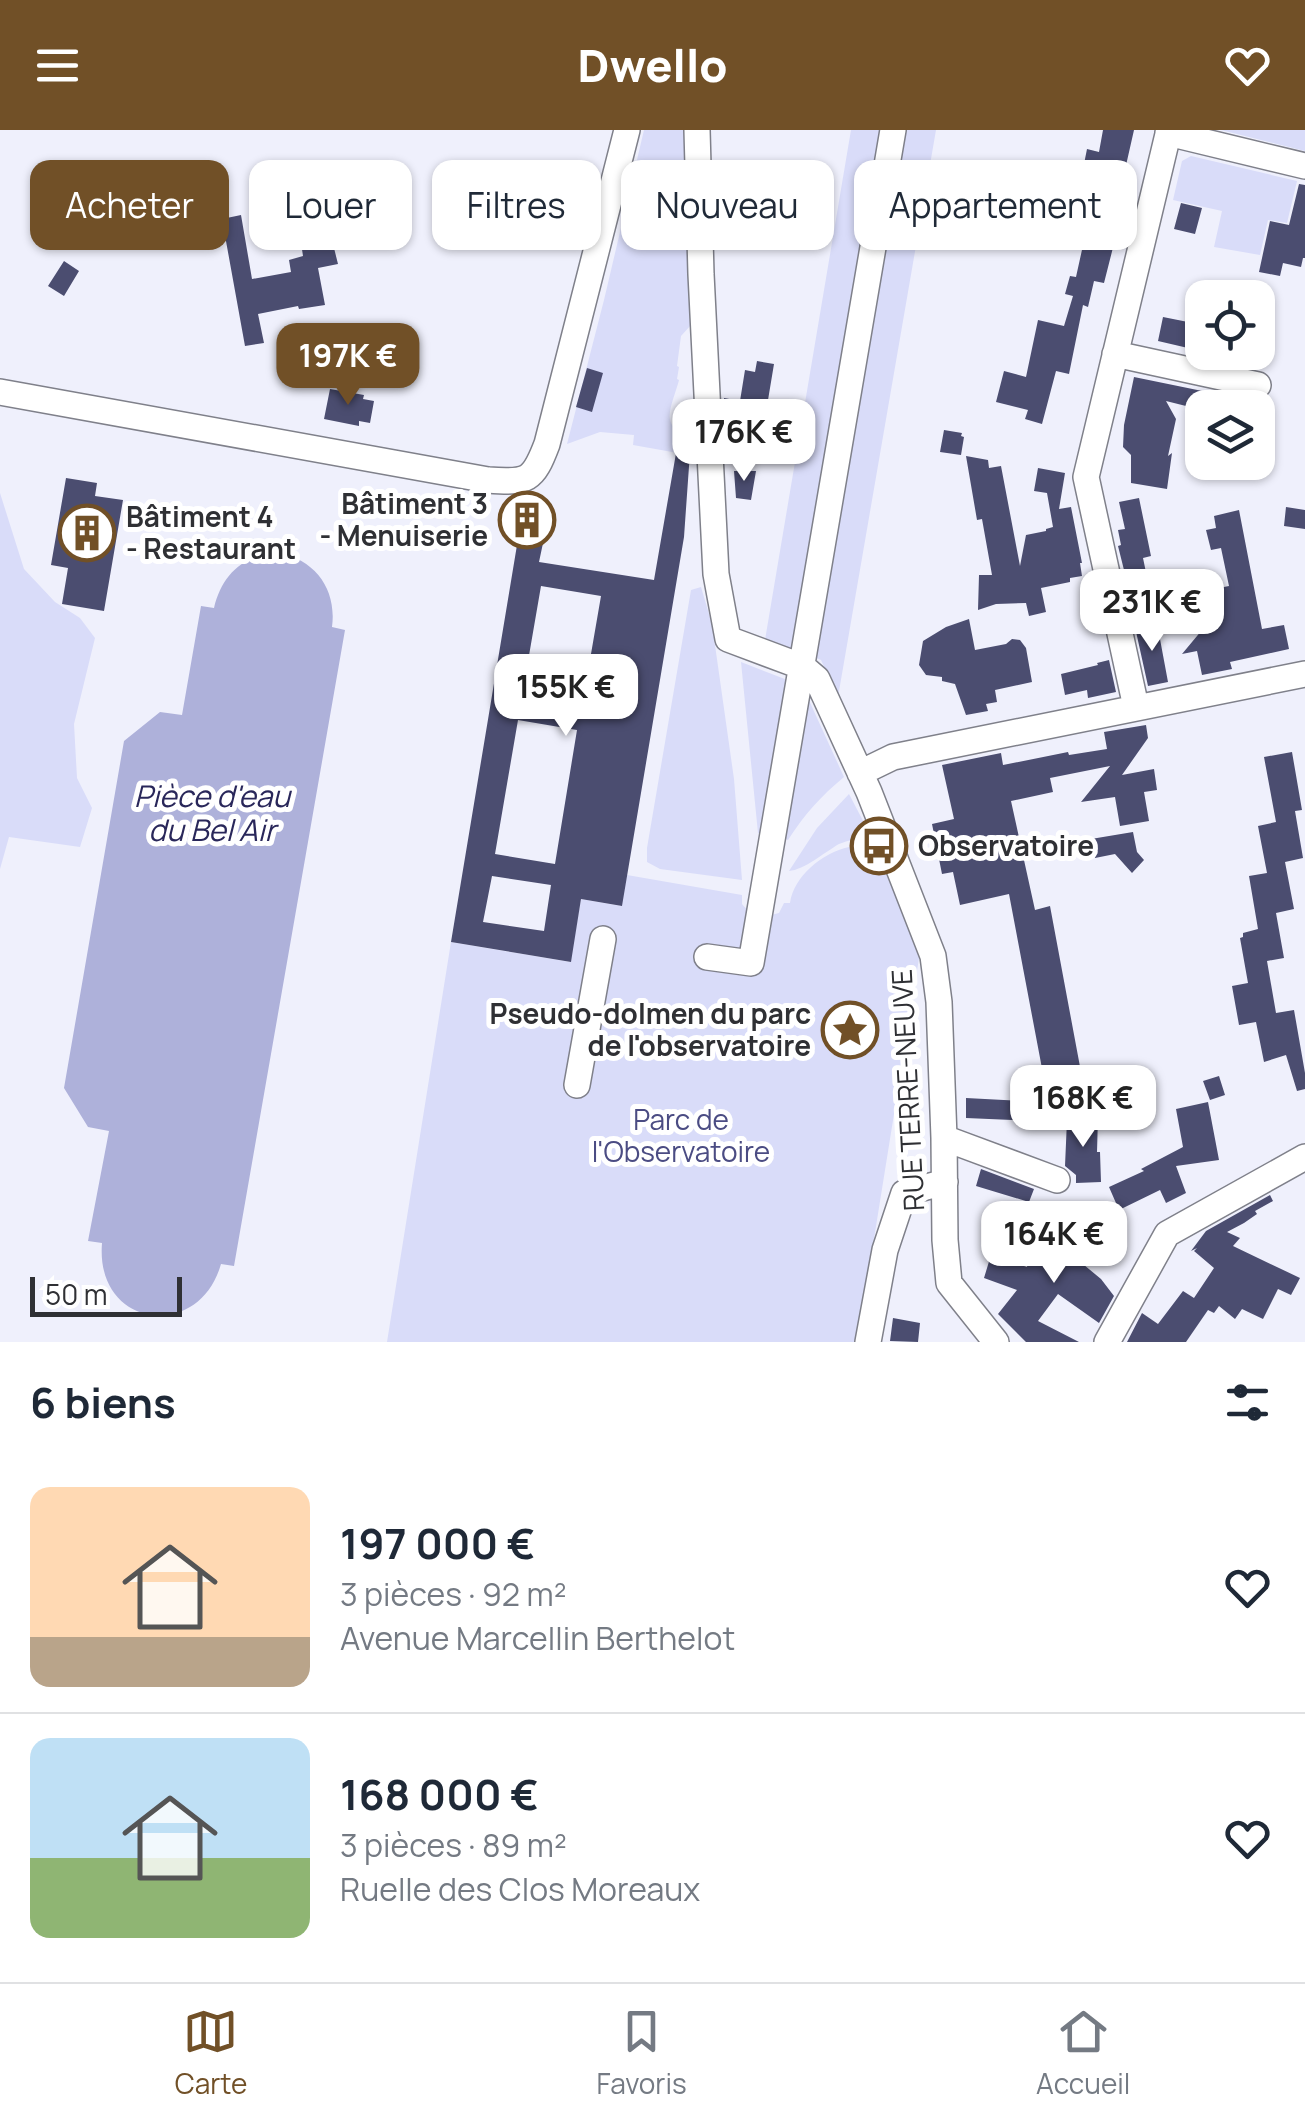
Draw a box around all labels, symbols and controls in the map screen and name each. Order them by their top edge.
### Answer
text: Dwello [578,34,727,96]
icon: menu [30,38,85,93]
icon: heart [1220,38,1275,93]
chip: Acheter [30,160,229,250]
chip: Louer [249,160,412,250]
chip: Filtres [432,160,601,250]
chip: Nouveau [621,160,834,250]
chip: Appartement [854,160,1137,250]
map controls [1185,280,1275,480]
button: locate [1185,280,1275,370]
pin: 197K € [267,323,429,408]
text: 197K € [298,333,398,377]
button: layers [1185,390,1275,480]
pin: 176K € [663,399,825,484]
text: 176K € [694,409,794,453]
place label: Bâtiment 3 - Menuiserie [319,484,488,554]
building icon: Bâtiment 3 - Menuiserie [497,490,557,550]
place label: Bâtiment 4 - Restaurant [126,497,296,567]
building icon: Bâtiment 4 - Restaurant [57,503,117,563]
pin: 231K € [1071,569,1233,654]
text: 231K € [1102,579,1202,623]
pin: 155K € [485,654,647,739]
text: 155K € [516,664,616,708]
water label: Pièce d'eau du Bel Air [134,775,292,850]
bus stop icon: Observatoire [849,816,909,876]
place label: Observatoire [918,826,1094,864]
street label: RUE TERRE-NEUVE [882,968,932,1212]
place label: Pseudo-dolmen du parc de l'observatoire [490,994,811,1064]
place icon: Pseudo-dolmen du parc de l'observatoire [820,1000,880,1060]
pin: 168K € [1002,1065,1164,1150]
text: 168K € [1032,1075,1134,1119]
park label: Parc de l'Observatoire [592,1100,770,1170]
pin: 164K € [973,1201,1135,1286]
text: 164K € [1003,1211,1105,1255]
scale bar [30,1272,182,1316]
text: 50 m [45,1275,108,1313]
text: 6 biens [30,1373,176,1431]
icon: filters [1220,1375,1275,1430]
text: 197 000 € [340,1514,535,1572]
icon: home [110,1527,230,1647]
icon: heart [1220,1560,1275,1615]
text: 3 pièces · 92 m² [340,1572,566,1616]
text: Avenue Marcellin Berthelot [340,1616,735,1660]
text: 168 000 € [340,1765,539,1823]
icon: home [110,1778,230,1898]
icon: heart [1220,1811,1275,1866]
text: 3 pièces · 89 m² [340,1823,567,1867]
text: Ruelle des Clos Moreaux [340,1867,700,1911]
tab: Carte [175,2004,247,2102]
tab: Favoris [597,2004,687,2102]
tab: Accueil [1036,2004,1130,2102]

